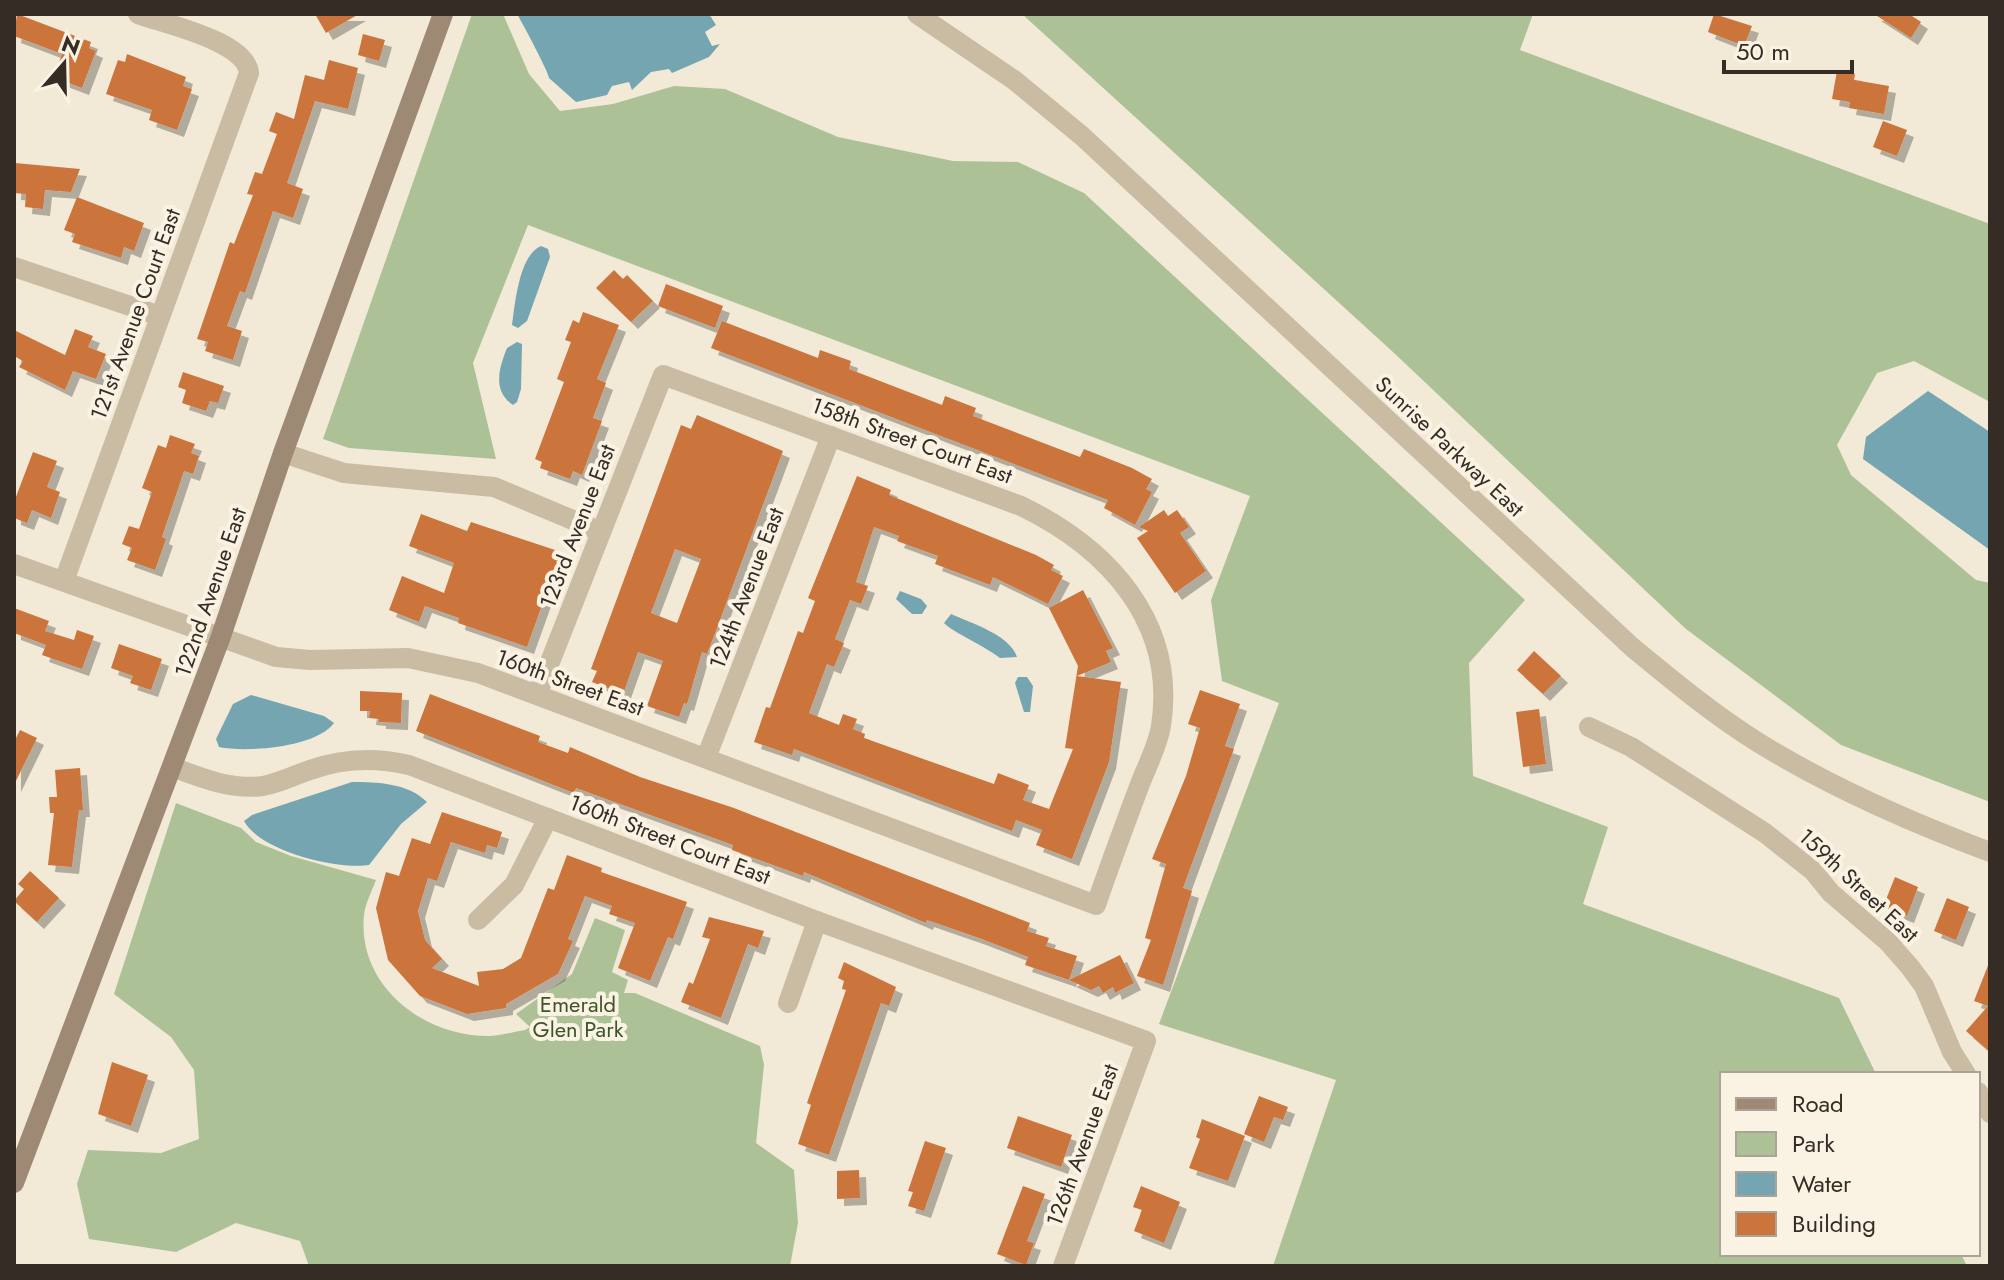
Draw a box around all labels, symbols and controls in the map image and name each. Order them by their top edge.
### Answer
north arrow [24,24,104,104]
scale bar [1724,24,1852,74]
text: N [57,27,85,63]
text: 50 m [1736,34,1790,69]
street label: 121st Avenue Court East [82,203,188,424]
street label: Sunrise Parkway East [1368,368,1532,524]
street label: 158th Street Court East [807,389,1018,491]
street label: 123rd Avenue East [531,439,623,613]
street label: 122nd Avenue East [166,502,254,681]
street label: 124th Avenue East [700,502,792,673]
street label: 160th Street East [492,640,649,724]
street label: 160th Street Court East [565,786,776,892]
street label: 159th Street East [1792,821,1927,950]
park label: Emerald Glen Park [533,988,624,1045]
street label: 126th Avenue East [1038,1059,1126,1231]
legend [1720,1072,1980,1256]
text: Road [1792,1086,1844,1121]
text: Park [1792,1126,1835,1161]
text: Water [1792,1166,1852,1201]
text: Building [1792,1206,1876,1241]

